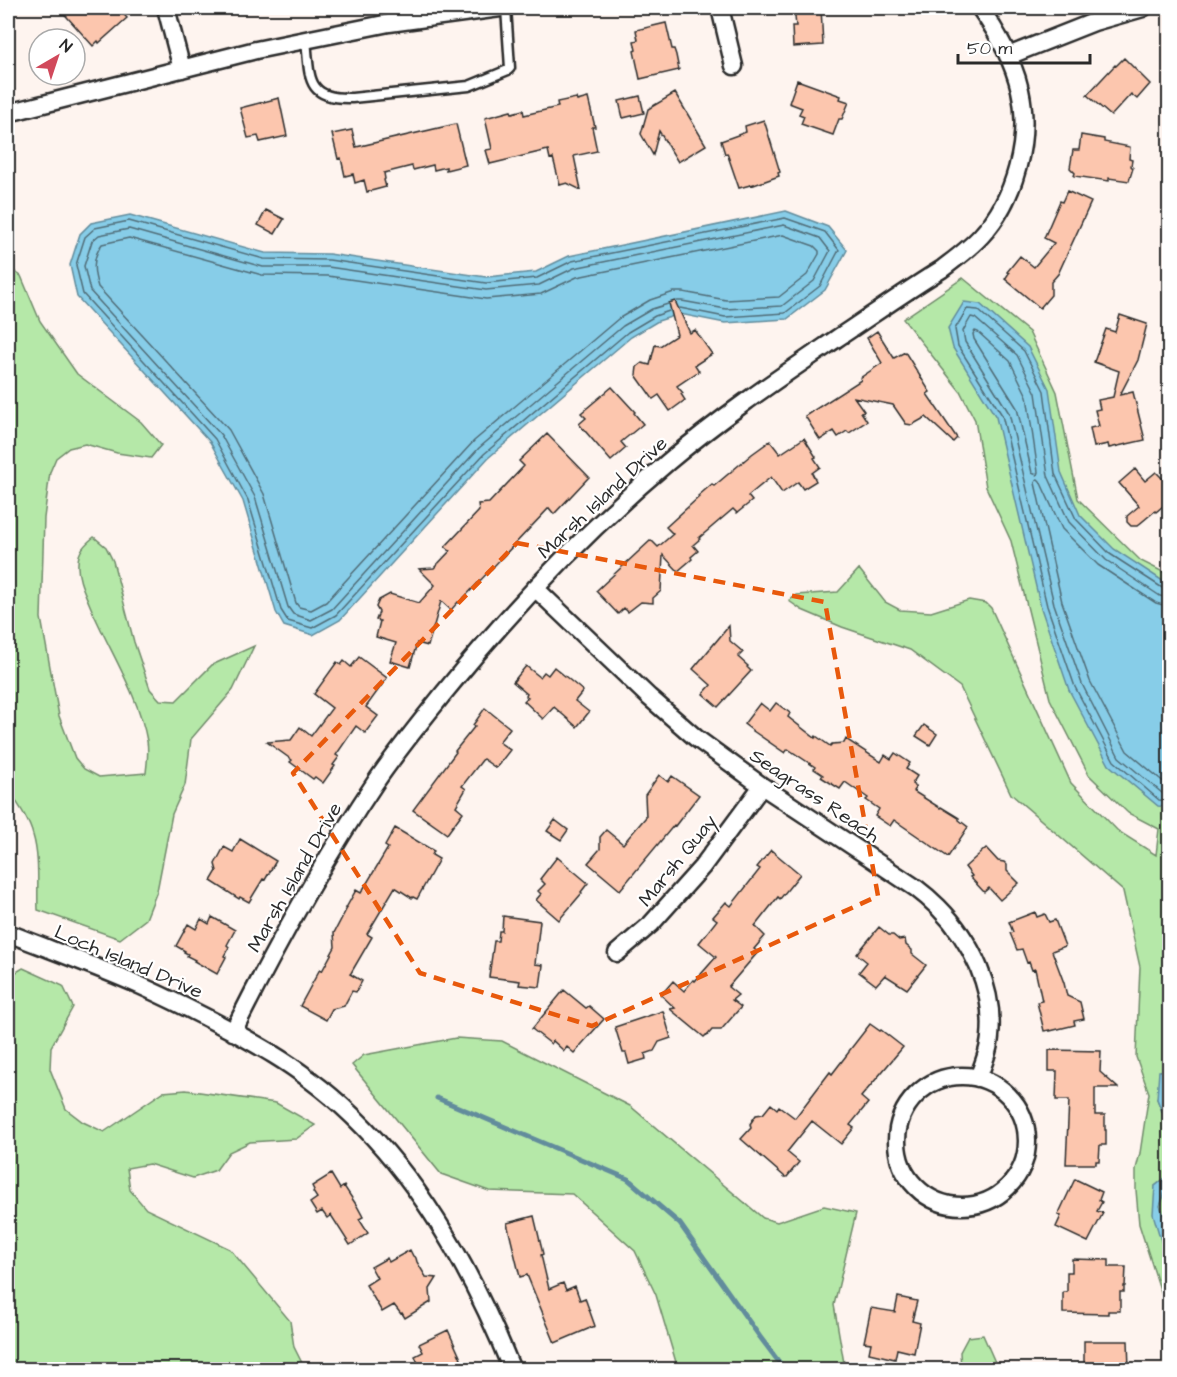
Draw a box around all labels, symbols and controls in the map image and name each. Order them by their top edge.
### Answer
north arrow [27,27,87,87]
scale bar [958,27,1090,65]
text: N [55,34,77,58]
text: 50 m [967,36,1012,61]
street label: Marsh Island Drive [531,430,674,565]
street label: Seagrass Reach [743,742,885,851]
street label: Marsh Island Drive [241,797,349,957]
street label: Marsh Quay [632,809,724,913]
street label: Loch Island Drive [50,918,207,1006]

